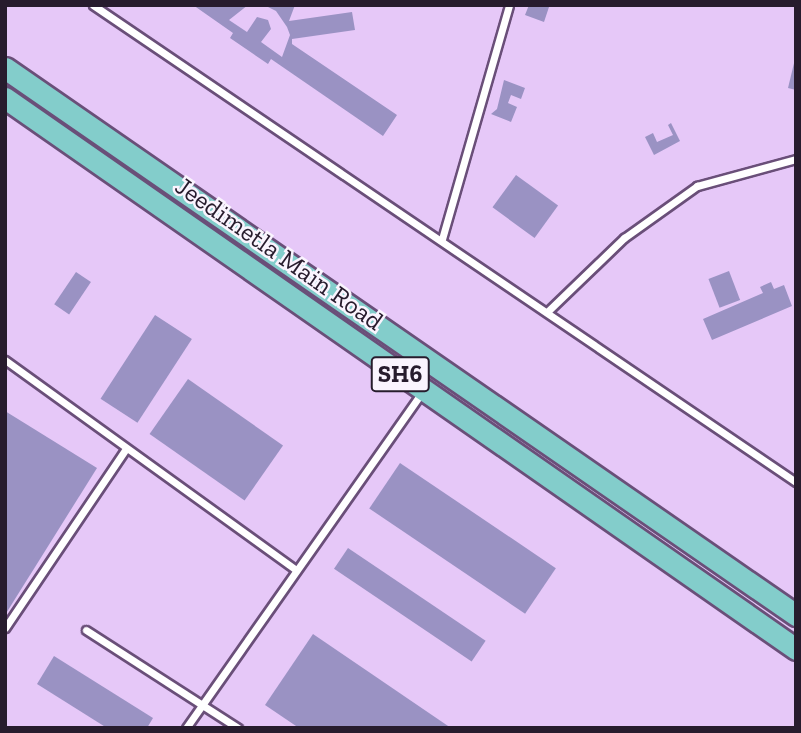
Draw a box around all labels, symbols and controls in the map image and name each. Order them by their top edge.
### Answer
street label: Jeedimetla Main Road [169,171,389,337]
road number: SH6 [370,354,430,394]

